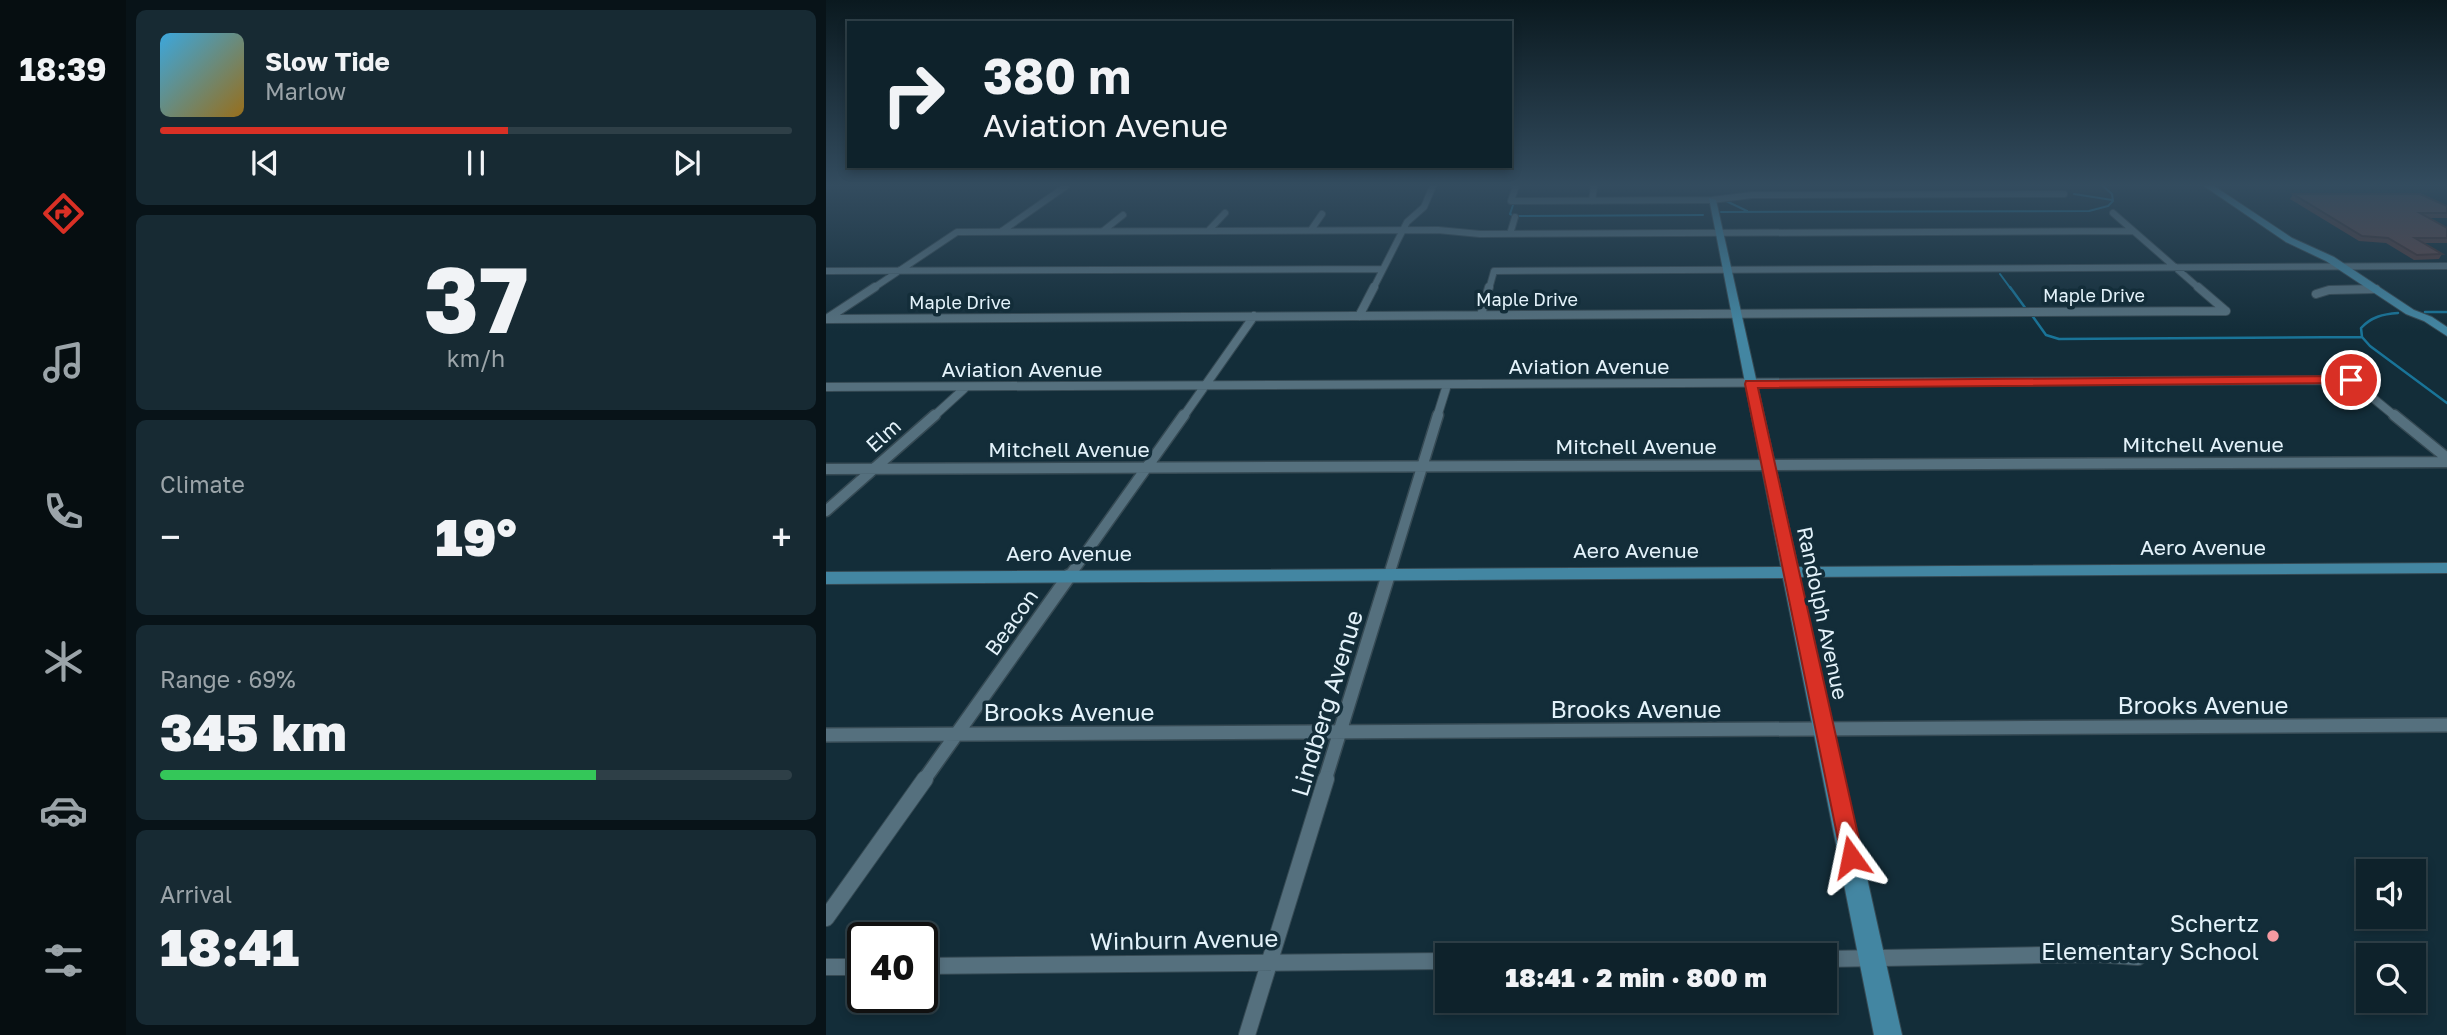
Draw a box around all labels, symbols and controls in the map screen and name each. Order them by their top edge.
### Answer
text: Slow Tide [265,46,390,77]
text: 380 m [983,46,1131,105]
icon: right [868,49,959,140]
text: 18:39 [19,50,107,88]
text: Marlow [265,77,346,105]
text: Aviation Avenue [983,106,1228,144]
icon: previous [246,144,284,182]
icon: pause [457,144,495,182]
icon: next [668,144,706,182]
icon: directions [39,189,88,238]
text: 37 [423,244,529,353]
street label: Maple Drive [2043,284,2145,306]
street label: Maple Drive [1476,288,1578,310]
street label: Maple Drive [909,291,1011,313]
icon: music [39,338,88,387]
text: km/h [447,344,505,372]
pin [2321,350,2381,410]
street label: Aviation Avenue [1509,353,1669,379]
street label: Aviation Avenue [942,356,1102,382]
icon: arrive [2332,361,2370,399]
street label: Elm [860,413,906,457]
street label: Mitchell Avenue [2122,431,2284,457]
street label: Mitchell Avenue [1555,433,1717,459]
street label: Mitchell Avenue [988,436,1150,462]
text: Climate [160,470,245,498]
icon: phone [39,487,88,536]
text: 19° [435,505,517,567]
text: − [160,514,181,559]
text: + [771,514,792,559]
street label: Randolph Avenue [1792,524,1854,702]
street label: Aero Avenue [2140,534,2266,560]
street label: Aero Avenue [1573,537,1699,563]
street label: Aero Avenue [1006,540,1132,566]
street label: Beacon [979,584,1043,660]
street label: Lindberg Avenue [1284,607,1368,799]
icon: climate [39,637,88,686]
text: Range · 69% [160,665,296,693]
street label: Brooks Avenue [2118,690,2289,719]
street label: Brooks Avenue [1551,694,1722,723]
street label: Brooks Avenue [984,697,1155,726]
text: 345 km [160,700,347,762]
icon: car [39,786,88,835]
position arrow [1814,820,1888,894]
map controls [2356,859,2426,1013]
button: sound [2356,859,2426,929]
text: Arrival [160,880,232,908]
place label: Schertz Elementary School [2041,908,2259,965]
text: 18:41 [160,915,299,977]
speed limit sign: 40 [847,922,938,1013]
street label: Winburn Avenue [1090,923,1278,955]
marker: Schertz Elementary School [2265,928,2281,944]
icon: filters [39,936,88,985]
button: search [2356,943,2426,1013]
text: 18:41 · 2 min · 800 m [1505,962,1767,993]

